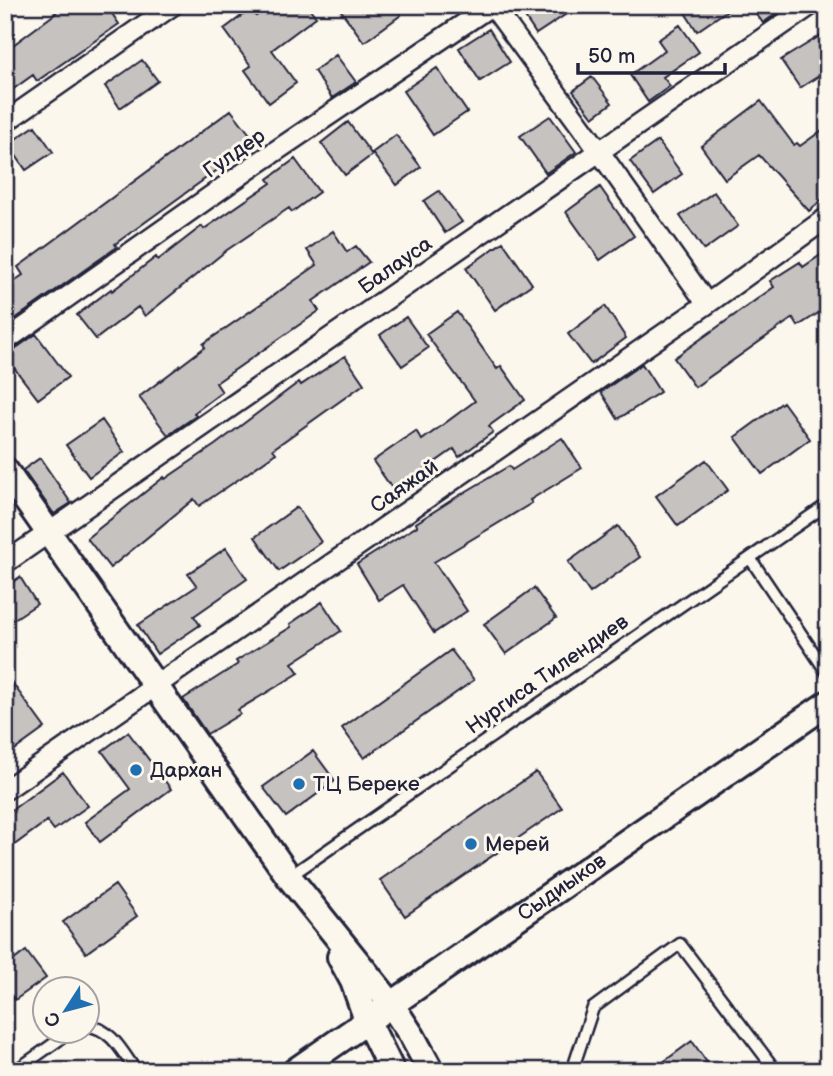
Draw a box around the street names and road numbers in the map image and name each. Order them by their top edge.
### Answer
street label: Гулдер [199,123,270,184]
street label: Балауса [354,231,437,300]
street label: Саяжай [366,454,443,519]
street label: Нургиса Тилендиев [461,609,633,740]
street label: Сыдиыков [513,848,611,927]

